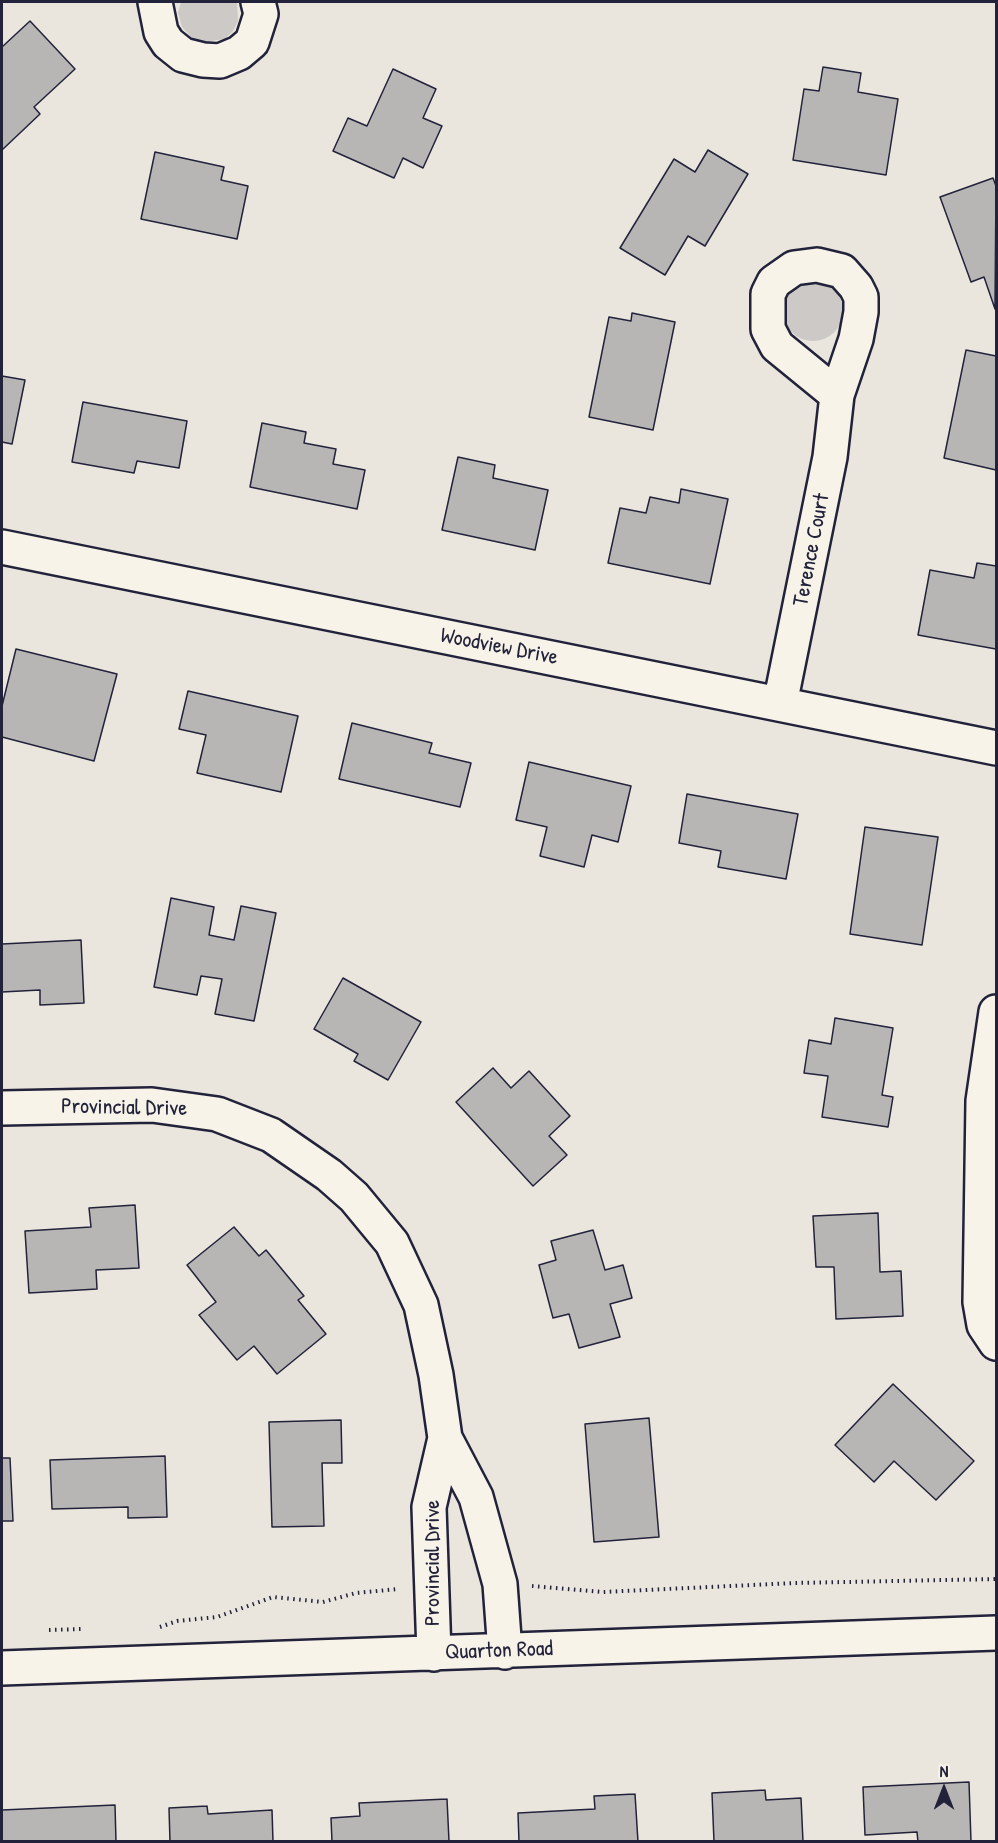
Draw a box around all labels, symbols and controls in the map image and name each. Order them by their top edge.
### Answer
street label: Terence Court [788,491,836,609]
street label: Woodview Drive [438,623,560,671]
street label: Provincial Drive [61,1094,187,1122]
street label: Provincial Drive [420,1500,446,1626]
street label: Quarton Road [445,1636,553,1666]
north arrow [914,1759,974,1819]
text: N [940,1760,948,1782]

